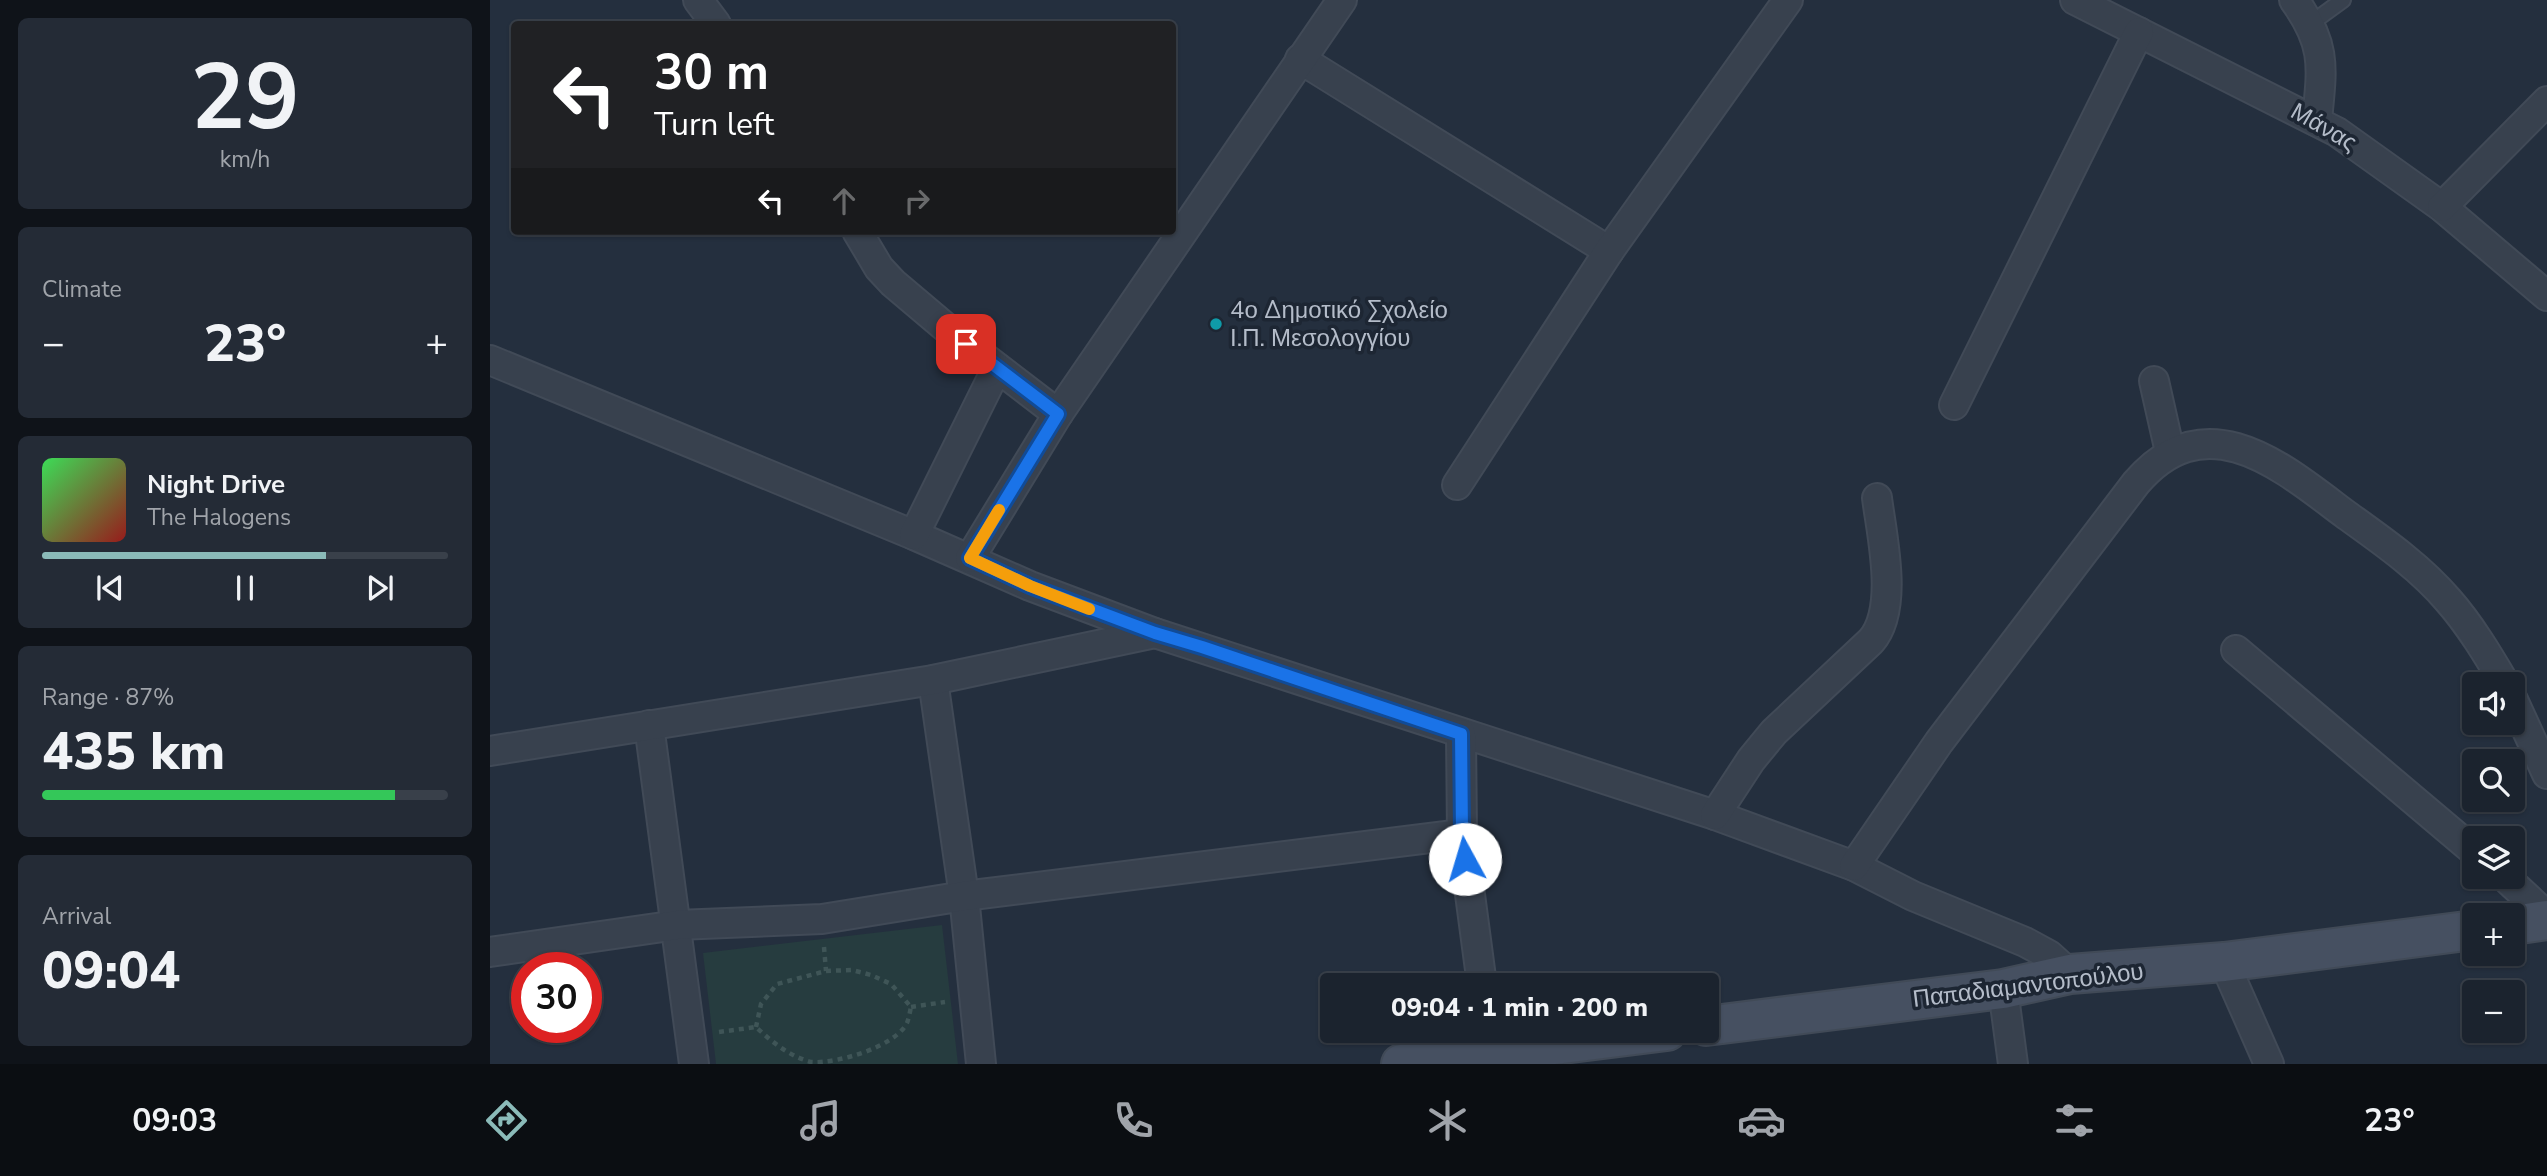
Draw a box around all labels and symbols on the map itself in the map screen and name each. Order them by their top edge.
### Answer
street label: Μάνας [2285,95,2363,159]
place label: 4ο Δημοτικό Σχολείο Ι.Π. Μεσολογγίου [1230,294,1448,354]
pin [936,314,996,374]
marker: 4ο Δημοτικό Σχολείο Ι.Π. Μεσολογγίου [1208,316,1224,332]
position arrow [1428,822,1502,896]
speed limit sign: 30 [511,952,602,1043]
street label: Παπαδιαμαντοπούλου [1911,955,2145,1015]

